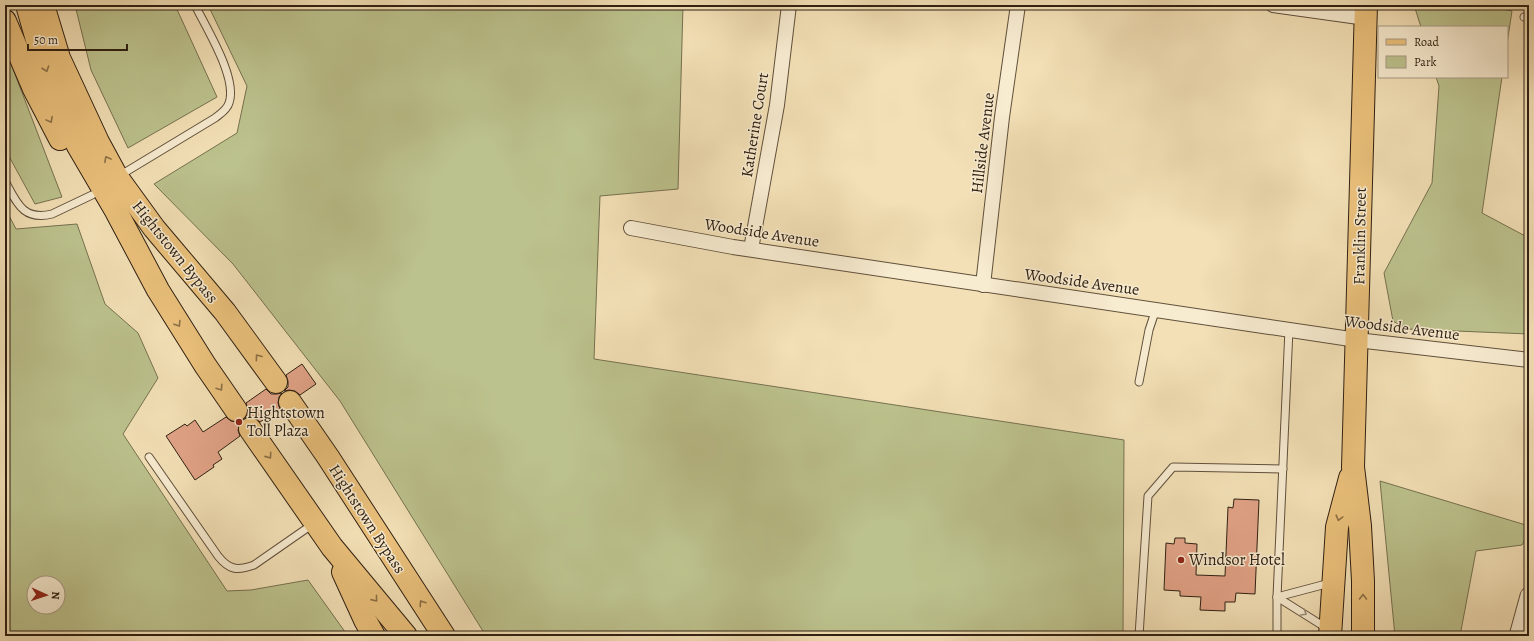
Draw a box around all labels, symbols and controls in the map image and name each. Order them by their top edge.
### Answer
scale bar [28,26,127,52]
legend [1378,26,1508,78]
text: 50 m [34,32,58,48]
text: Road [1414,34,1440,50]
text: Park [1414,54,1437,70]
one-way arrow [41,66,49,73]
street label: Katherine Court [736,71,774,179]
street label: Hillside Avenue [966,91,1000,195]
one-way arrow [45,116,52,123]
one-way arrow [104,155,111,163]
street label: Franklin Street [1348,187,1372,285]
street label: Hightstown Bypass [127,196,223,308]
street label: Woodside Avenue [702,213,821,253]
street label: Woodside Avenue [1022,263,1141,301]
street label: Woodside Avenue [1342,310,1461,346]
one-way arrow [174,320,181,327]
one-way arrow [256,355,263,362]
one-way arrow [215,383,222,390]
place label: Hightstown Toll Plaza [247,402,325,442]
marker: Hightstown Toll Plaza [234,417,244,427]
one-way arrow [264,452,272,459]
street label: Hightstown Bypass [323,460,411,578]
one-way arrow [1336,515,1344,522]
place label: Windsor Hotel [1188,549,1285,571]
marker: Windsor Hotel [1176,555,1186,565]
north arrow [26,575,66,615]
text: N [48,591,63,600]
one-way arrow [370,594,377,601]
one-way arrow [1359,594,1367,600]
one-way arrow [420,601,427,608]
one-way arrow [1300,609,1307,616]

